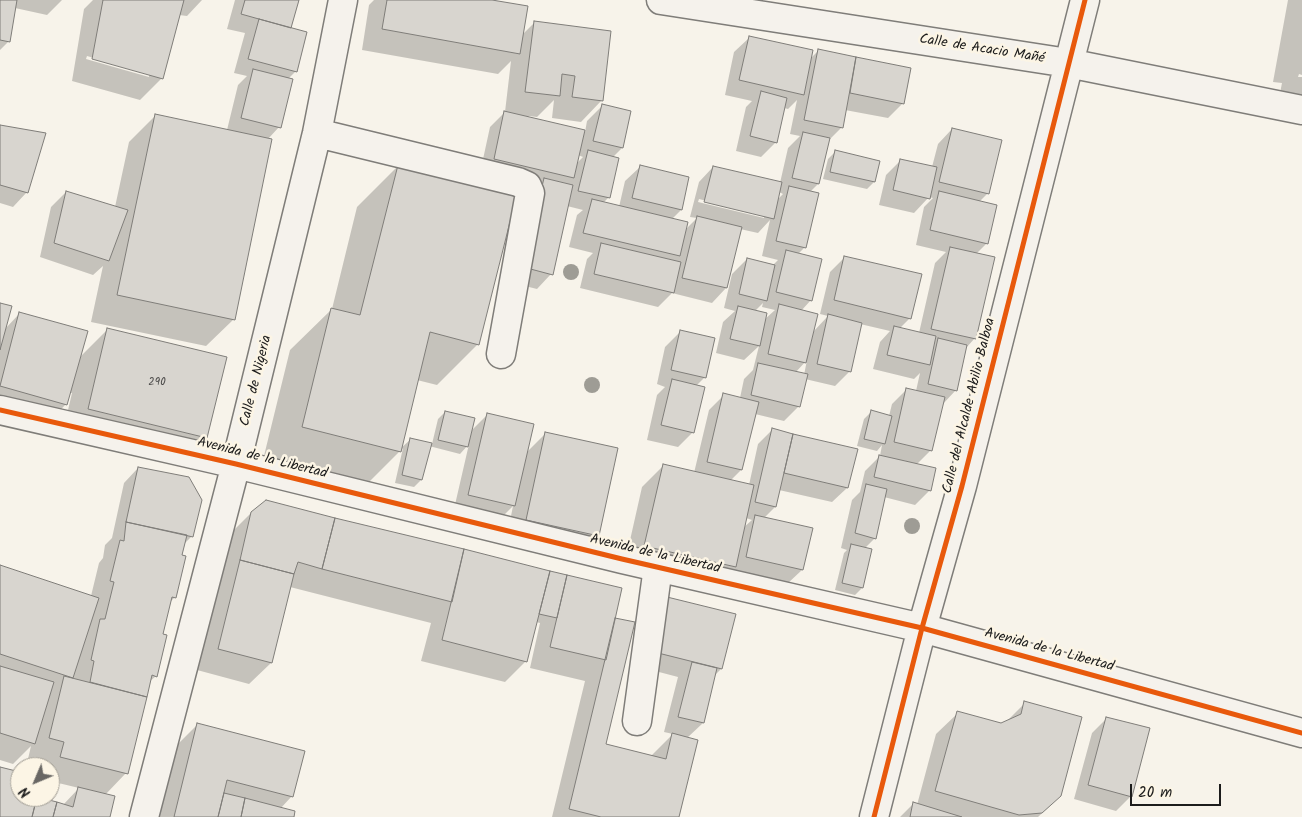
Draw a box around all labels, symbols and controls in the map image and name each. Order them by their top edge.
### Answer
street label: Calle de Acacio Mañé [918,32,1046,68]
street label: Calle del Alcalde Abilio Balboa [940,317,1000,495]
street label: Calle de Nigeria [238,334,276,428]
house number: 290 [148,376,166,390]
street label: Avenida de la Libertad [195,435,329,483]
street label: Avenida de la Libertad [588,532,722,578]
street label: Avenida de la Libertad [982,626,1116,676]
north arrow [10,757,60,807]
scale bar [1132,774,1223,806]
text: N [14,781,36,803]
text: 20 m [1138,781,1172,805]

